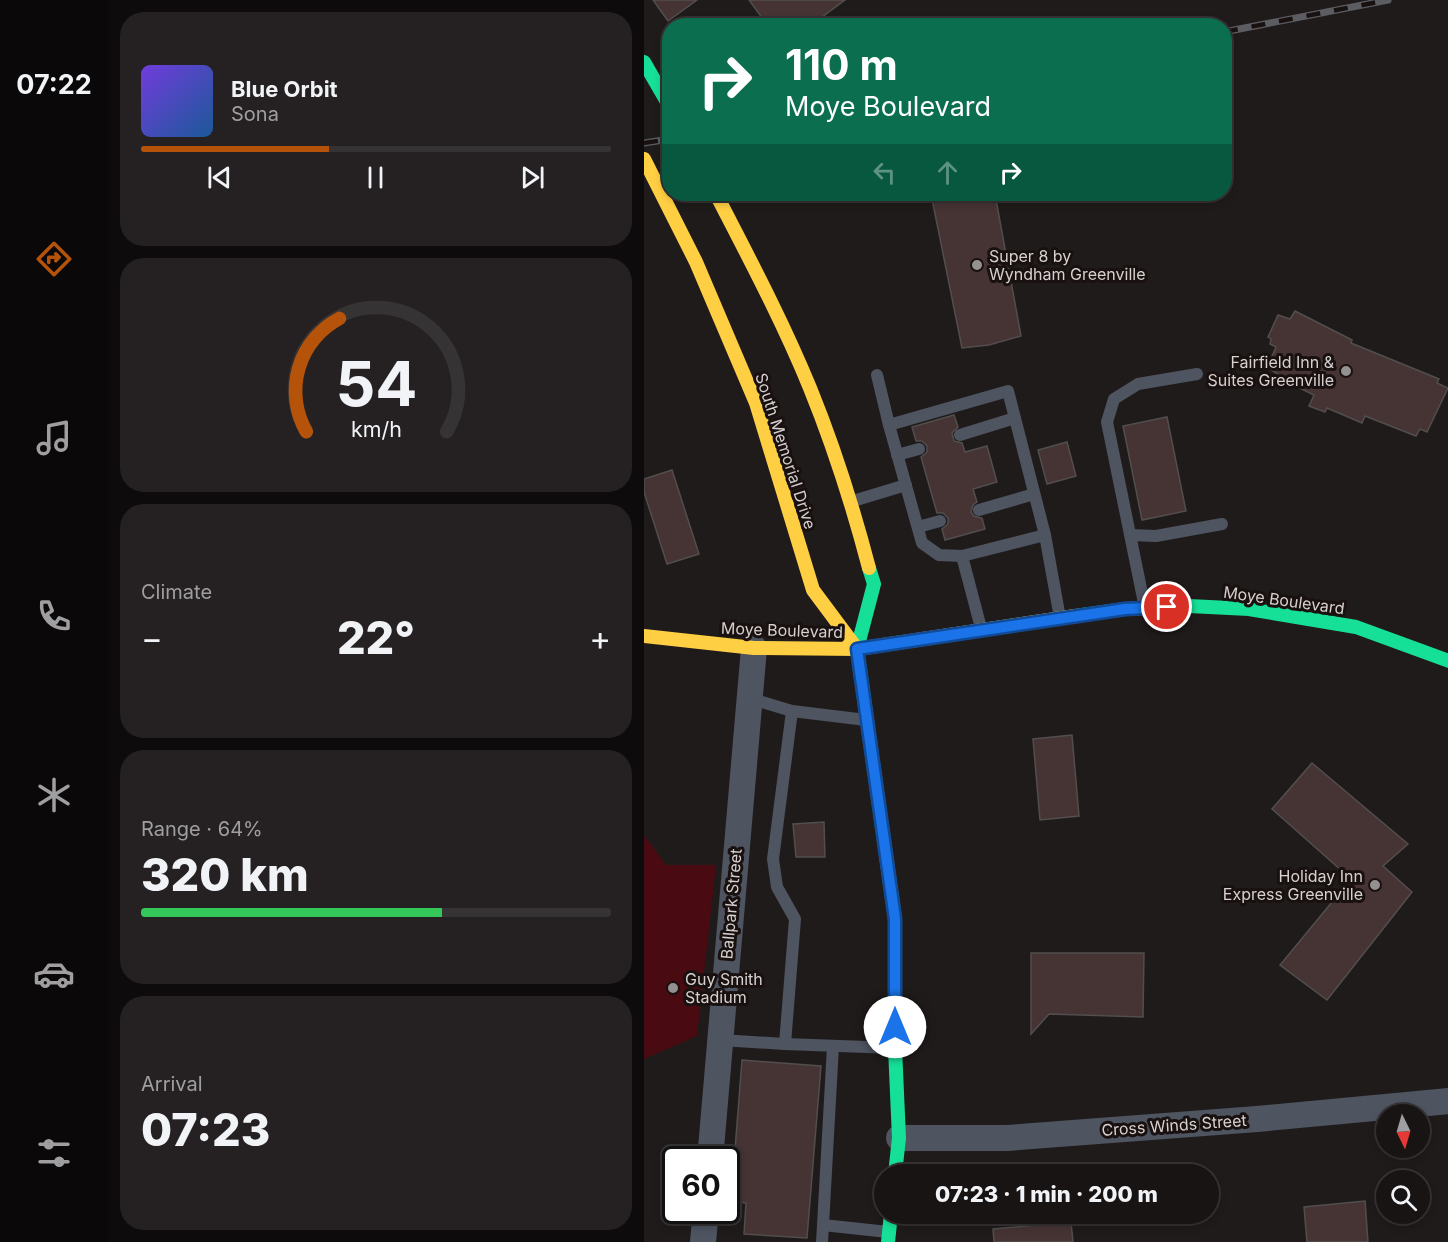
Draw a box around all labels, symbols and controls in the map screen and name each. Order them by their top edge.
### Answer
text: 110 m [785,39,898,90]
icon: right [686,42,764,120]
text: 07:22 [16,68,92,101]
text: Blue Orbit [231,76,338,102]
text: Moye Boulevard [785,90,991,123]
text: Sona [231,102,279,126]
icon: left [868,156,901,189]
icon: ahead [931,156,964,189]
icon: right [994,156,1027,189]
icon: previous [203,161,236,194]
icon: pause [359,161,392,194]
icon: next [516,161,549,194]
icon: directions [33,238,75,280]
place label: Super 8 by Wyndham Greenville [989,246,1145,284]
marker: Super 8 by Wyndham Greenville [970,258,984,272]
text: 54 [335,346,417,421]
place label: Fairfield Inn & Suites Greenville [1208,352,1335,390]
marker: Fairfield Inn & Suites Greenville [1339,364,1353,378]
street label: South Memorial Drive [751,370,821,532]
text: km/h [351,416,401,442]
icon: music [33,417,75,459]
text: Climate [141,580,212,604]
pin [1141,581,1192,632]
street label: Moye Boulevard [1222,582,1346,618]
icon: arrive [1150,590,1183,623]
icon: phone [33,595,75,637]
text: 22° [337,610,415,665]
text: − [141,618,163,658]
text: + [589,618,611,658]
street label: Moye Boulevard [721,618,843,642]
icon: climate [33,774,75,816]
text: Range · 64% [141,817,263,841]
text: 320 km [141,847,309,902]
street label: Ballpark Street [716,848,746,960]
place label: Holiday Inn Express Greenville [1223,866,1363,904]
marker: Holiday Inn Express Greenville [1368,878,1382,892]
icon: car [33,953,75,995]
place label: Guy Smith Stadium [685,969,763,1007]
marker: Guy Smith Stadium [666,981,680,995]
position arrow [863,995,927,1059]
text: Arrival [141,1072,203,1096]
text: 07:23 [141,1102,270,1157]
north arrow [1376,1104,1430,1158]
map controls [1376,1104,1430,1224]
street label: Cross Winds Street [1101,1110,1247,1140]
icon: filters [33,1132,75,1174]
speed limit sign: 60 [662,1146,740,1224]
button: search [1376,1170,1430,1224]
text: 07:23 · 1 min · 200 m [935,1181,1158,1207]

